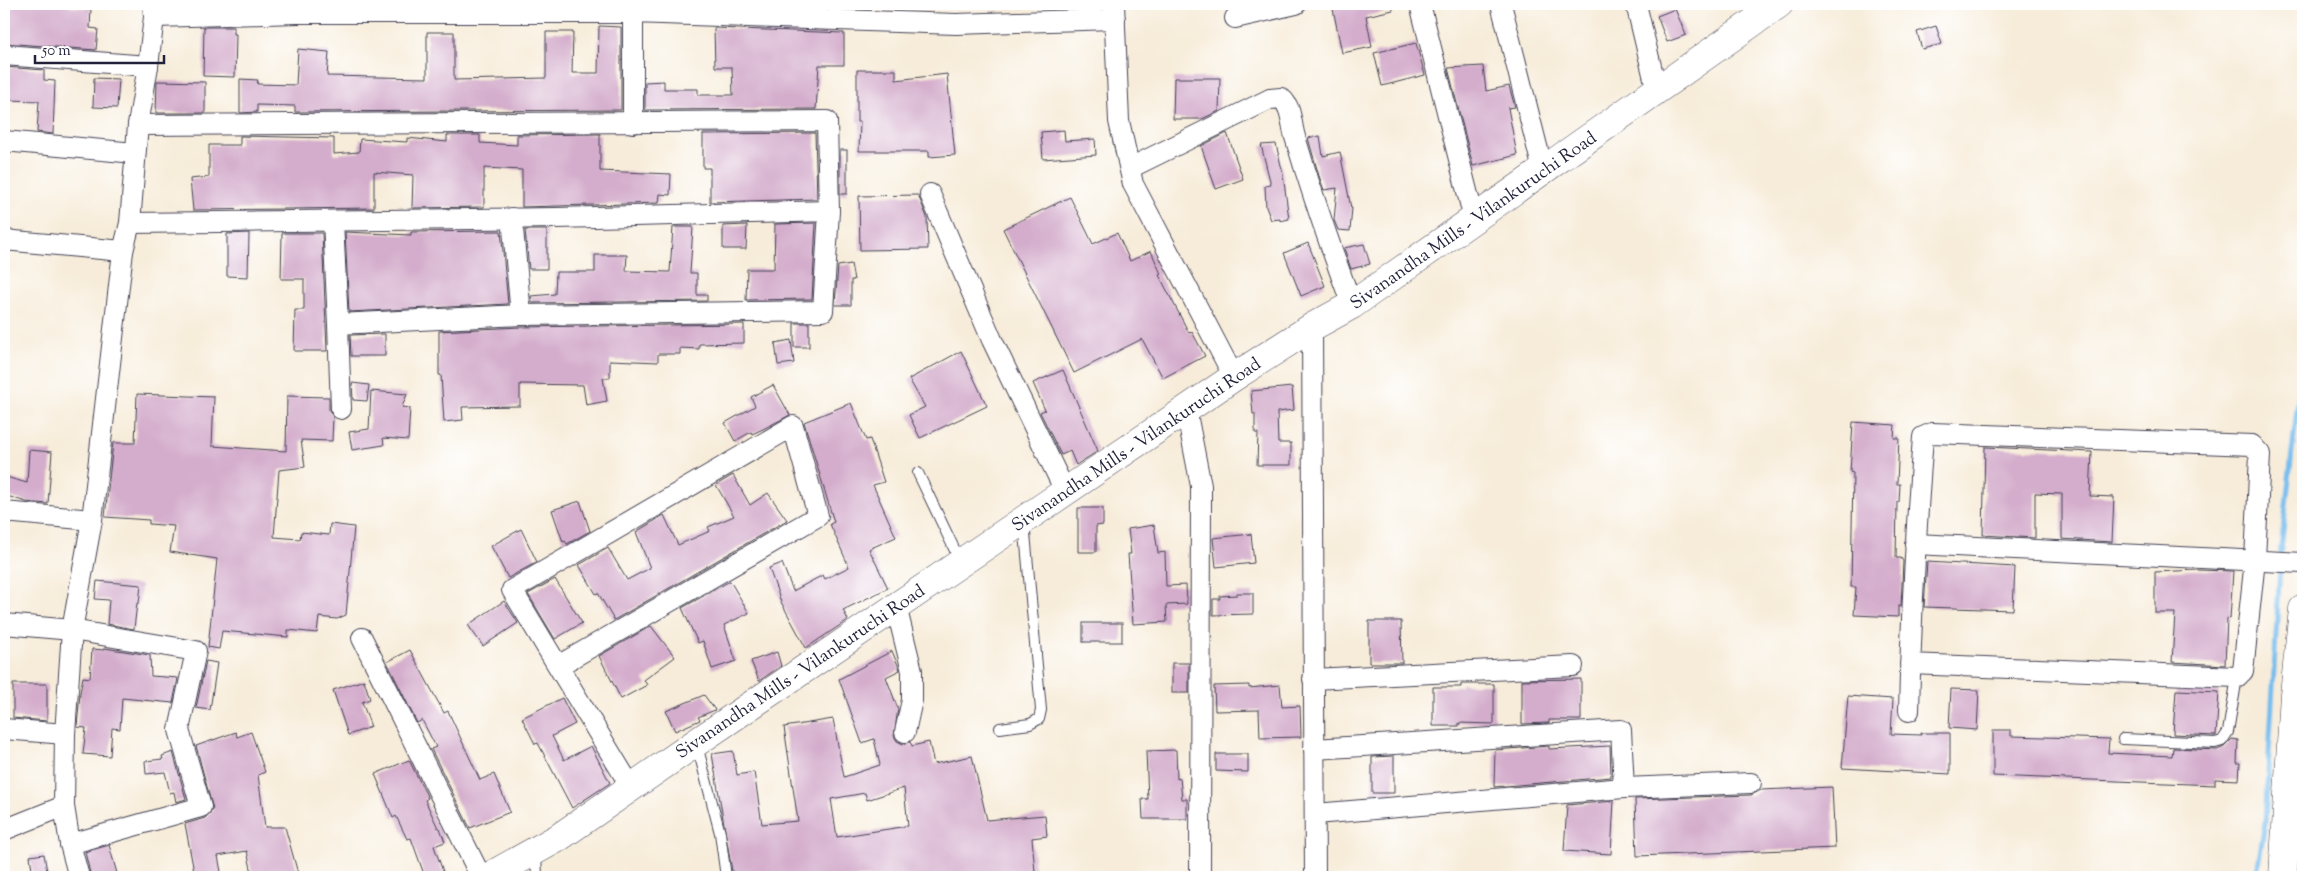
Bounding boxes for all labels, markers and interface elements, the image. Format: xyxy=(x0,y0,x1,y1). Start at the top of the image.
scale bar xyxy=(35,32,164,64)
text: 50 m xyxy=(41,41,71,62)
street label: Sivanandha Mills - Vilankuruchi Road xyxy=(1346,126,1603,317)
street label: Sivanandha Mills - Vilankuruchi Road xyxy=(1007,352,1267,539)
street label: Sivanandha Mills - Vilankuruchi Road xyxy=(671,579,931,766)

